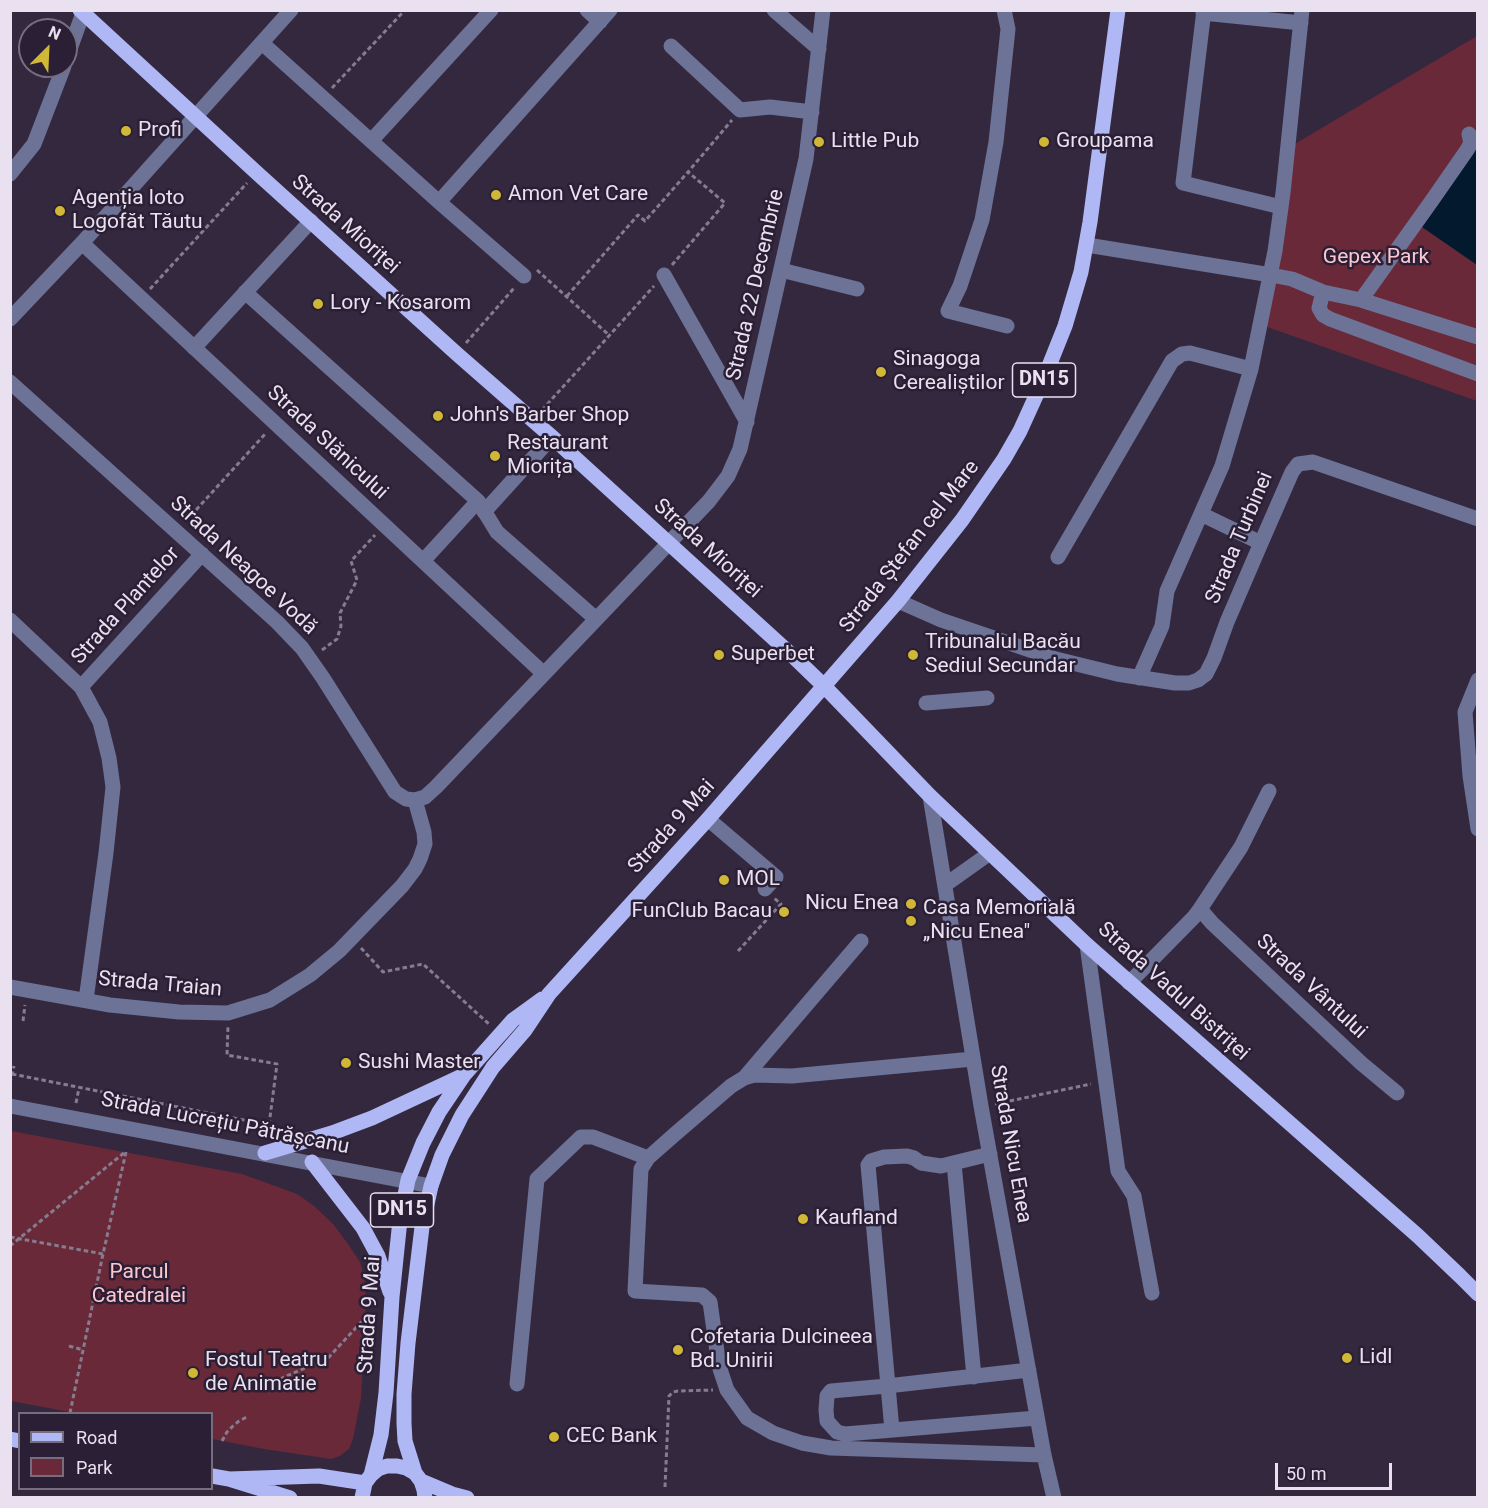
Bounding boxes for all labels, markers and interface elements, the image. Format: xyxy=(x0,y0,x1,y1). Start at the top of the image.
north arrow xyxy=(18,18,78,78)
text: N xyxy=(46,22,64,44)
place label: Profi xyxy=(138,118,182,144)
marker: Profi xyxy=(119,124,133,138)
place label: Little Pub xyxy=(831,129,919,155)
place label: Groupama xyxy=(1056,129,1154,155)
marker: Little Pub xyxy=(812,135,826,149)
marker: Groupama xyxy=(1037,135,1051,149)
street label: Strada Mioriței xyxy=(286,170,404,280)
place label: Amon Vet Care xyxy=(508,182,648,208)
place label: Agenția loto Logofăt Tăutu xyxy=(72,186,203,236)
street label: Strada 22 Decembrie xyxy=(722,187,790,383)
marker: Amon Vet Care xyxy=(489,188,503,202)
marker: Agenția loto Logofăt Tăutu xyxy=(53,204,67,218)
park label: Gepex Park xyxy=(1323,245,1429,271)
place label: Lory - Kosarom xyxy=(330,291,471,317)
marker: Lory - Kosarom xyxy=(311,297,325,311)
place label: Sinagoga Cerealiștilor xyxy=(893,347,1005,397)
road number: DN15 xyxy=(1012,363,1076,397)
marker: Sinagoga Cerealiștilor xyxy=(874,365,888,379)
street label: Strada Slănicului xyxy=(261,381,393,505)
place label: John's Barber Shop xyxy=(450,403,629,429)
marker: John's Barber Shop xyxy=(431,409,445,423)
place label: Restaurant Miorița xyxy=(507,431,608,481)
marker: Restaurant Miorița xyxy=(488,449,502,463)
street label: Strada Ștefan cel Mare xyxy=(835,456,985,638)
street label: Strada Turbinei xyxy=(1201,468,1279,608)
street label: Strada Neagoe Vodă xyxy=(164,491,322,641)
street label: Strada Mioriței xyxy=(648,494,766,604)
street label: Strada Plantelor xyxy=(67,542,185,670)
place label: Tribunalul Bacău Sediul Secundar xyxy=(925,630,1081,680)
place label: Superbet xyxy=(731,642,815,668)
marker: Superbet xyxy=(712,648,726,662)
marker: Tribunalul Bacău Sediul Secundar xyxy=(906,648,920,662)
street label: Strada 9 Mai xyxy=(623,775,721,879)
place label: MOL xyxy=(736,867,780,893)
marker: MOL xyxy=(717,873,731,887)
place label: Nicu Enea xyxy=(805,891,899,917)
place label: Casa Memorială „Nicu Enea" xyxy=(923,896,1076,946)
marker: Nicu Enea xyxy=(904,897,918,911)
place label: FunClub Bacau xyxy=(632,899,772,925)
marker: FunClub Bacau xyxy=(777,905,791,919)
marker: Casa Memorială „Nicu Enea" xyxy=(904,914,918,928)
street label: Strada Vadul Bistriței xyxy=(1092,917,1254,1067)
street label: Strada Vântului xyxy=(1250,929,1372,1045)
street label: Strada Traian xyxy=(97,967,223,1003)
place label: Sushi Master xyxy=(358,1050,480,1076)
marker: Sushi Master xyxy=(339,1056,353,1070)
street label: Strada Nicu Enea xyxy=(984,1063,1036,1225)
street label: Strada Lucrețiu Pătrășcanu xyxy=(99,1088,351,1160)
road number: DN15 xyxy=(370,1193,434,1227)
place label: Kaufland xyxy=(815,1206,898,1232)
marker: Kaufland xyxy=(796,1212,810,1226)
street label: Strada 9 Mai xyxy=(353,1255,387,1375)
park label: Parcul Catedralei xyxy=(92,1260,186,1310)
place label: Cofetaria Dulcineea Bd. Unirii xyxy=(690,1325,873,1375)
marker: Cofetaria Dulcineea Bd. Unirii xyxy=(671,1343,685,1357)
place label: Lidl xyxy=(1359,1345,1392,1371)
place label: Fostul Teatru de Animatie xyxy=(205,1348,328,1398)
marker: Lidl xyxy=(1340,1351,1354,1365)
marker: Fostul Teatru de Animatie xyxy=(186,1366,200,1380)
legend xyxy=(18,1412,213,1490)
place label: CEC Bank xyxy=(566,1424,657,1450)
text: Road xyxy=(76,1427,117,1448)
marker: CEC Bank xyxy=(547,1430,561,1444)
scale bar xyxy=(1278,1451,1395,1489)
text: Park xyxy=(76,1457,112,1478)
text: 50 m xyxy=(1286,1463,1326,1484)

